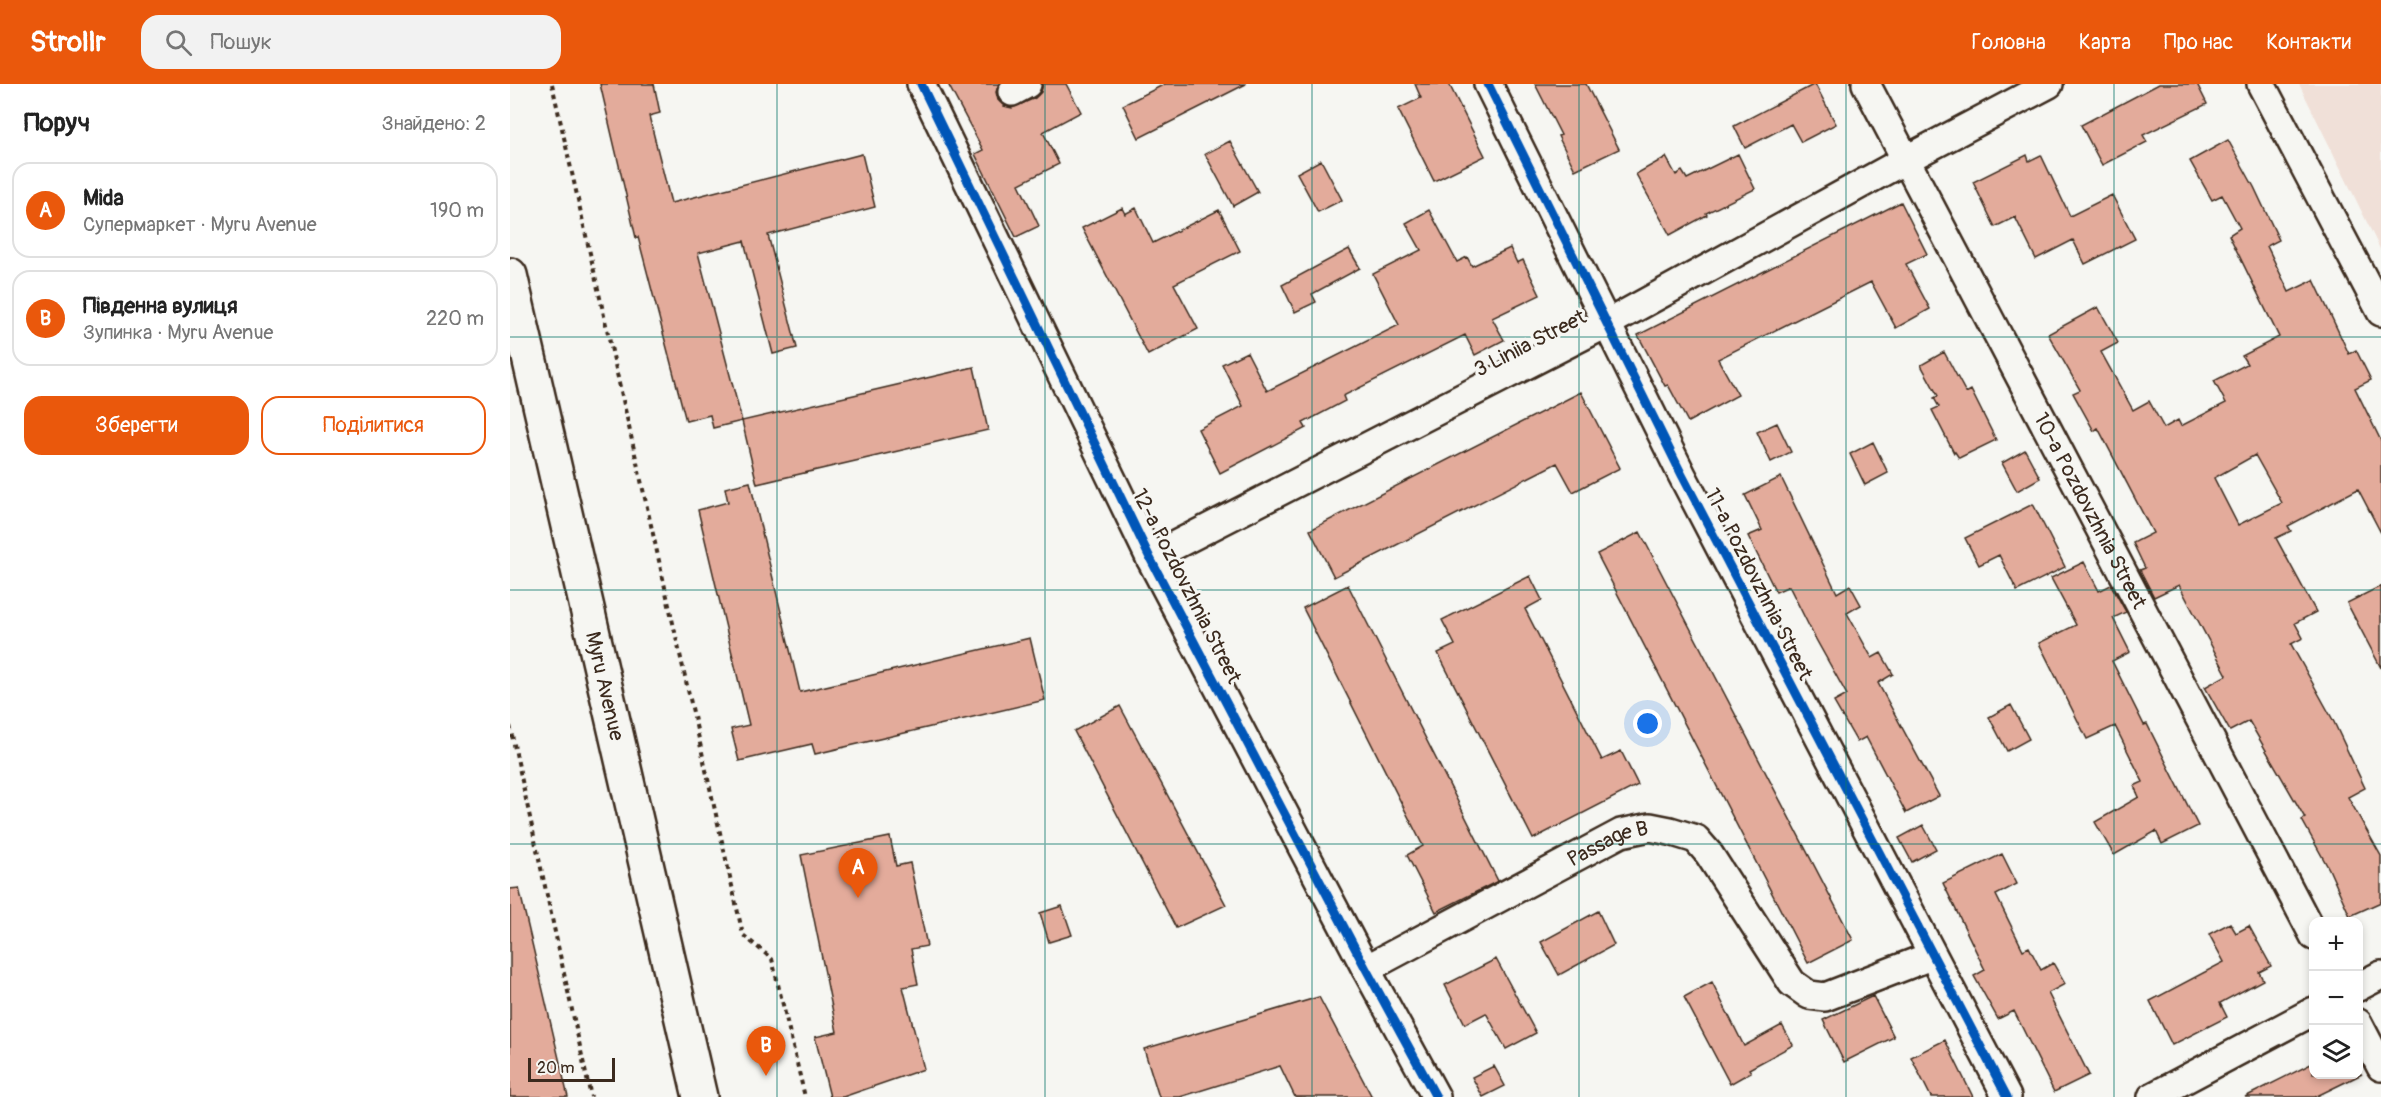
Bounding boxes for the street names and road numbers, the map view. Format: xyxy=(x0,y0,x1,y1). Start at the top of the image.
street label: 3 Liniia Street xyxy=(1470,303,1591,383)
street label: 10-a Pozdovzhnia Street xyxy=(2027,408,2153,614)
street label: 12-a Pozdovzhnia Street xyxy=(1126,484,1248,689)
street label: 11-a Pozdovzhnia Street xyxy=(1698,484,1819,685)
street label: Myru Avenue xyxy=(579,629,630,744)
street label: Passage B xyxy=(1563,815,1651,873)

